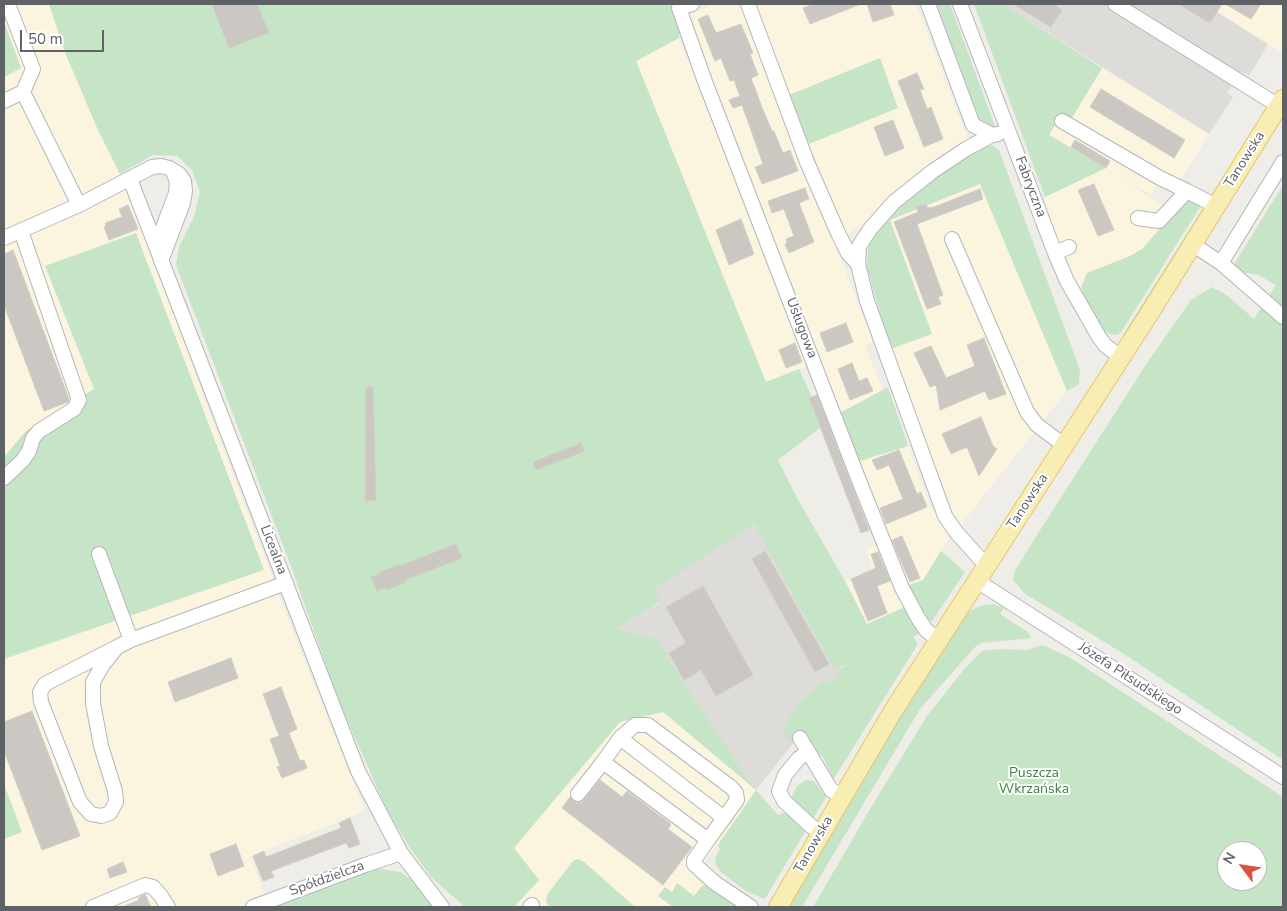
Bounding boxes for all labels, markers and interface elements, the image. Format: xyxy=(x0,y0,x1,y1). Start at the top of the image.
scale bar xyxy=(22,20,106,52)
text: 50 m xyxy=(28,29,63,49)
street label: Tanowska xyxy=(1221,129,1269,191)
street label: Fabryczna xyxy=(1011,154,1049,220)
street label: Usługowa xyxy=(782,295,820,361)
street label: Tanowska xyxy=(1004,471,1052,533)
street label: Licealna xyxy=(256,523,290,577)
street label: Józefa Piłsudskiego xyxy=(1075,639,1185,719)
park label: Puszcza Wkrzańska xyxy=(999,766,1069,799)
street label: Tanowska xyxy=(791,813,837,877)
north arrow xyxy=(1217,841,1267,891)
text: N xyxy=(1219,849,1240,868)
street label: Spółdzielcza xyxy=(287,858,367,900)

